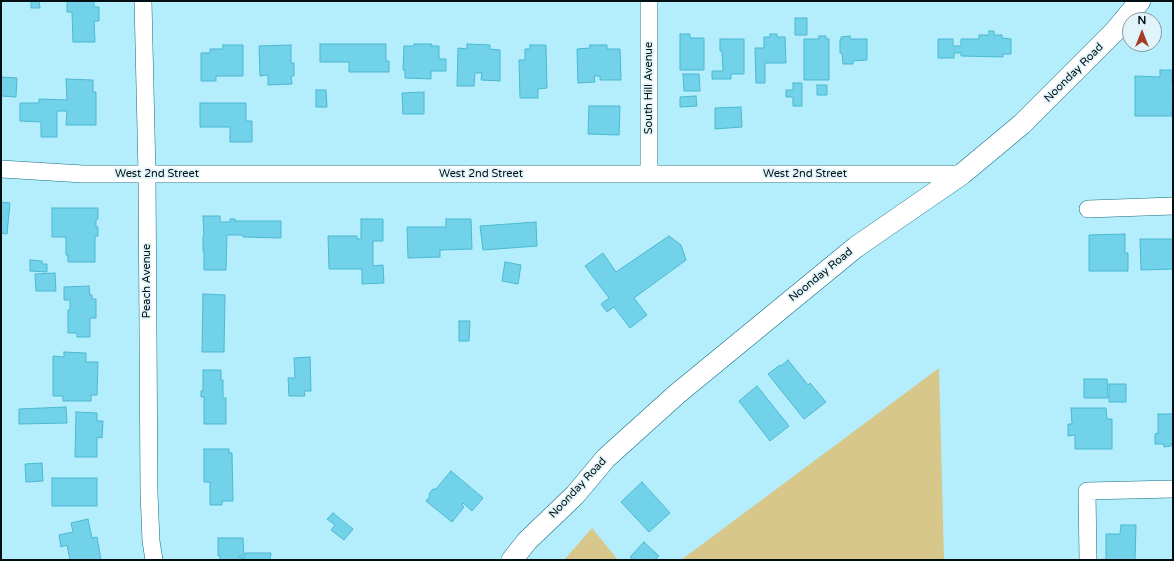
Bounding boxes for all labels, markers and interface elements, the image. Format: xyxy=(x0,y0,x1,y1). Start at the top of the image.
north arrow xyxy=(1122,12,1162,52)
text: N xyxy=(1138,14,1146,27)
street label: Noonday Road xyxy=(1042,41,1106,105)
street label: South Hill Avenue xyxy=(642,42,656,134)
street label: West 2nd Street xyxy=(115,167,199,181)
street label: West 2nd Street xyxy=(439,167,523,181)
street label: West 2nd Street xyxy=(763,167,847,181)
street label: Peach Avenue xyxy=(140,244,154,318)
street label: Noonday Road xyxy=(786,245,856,305)
street label: Noonday Road xyxy=(547,455,609,521)

